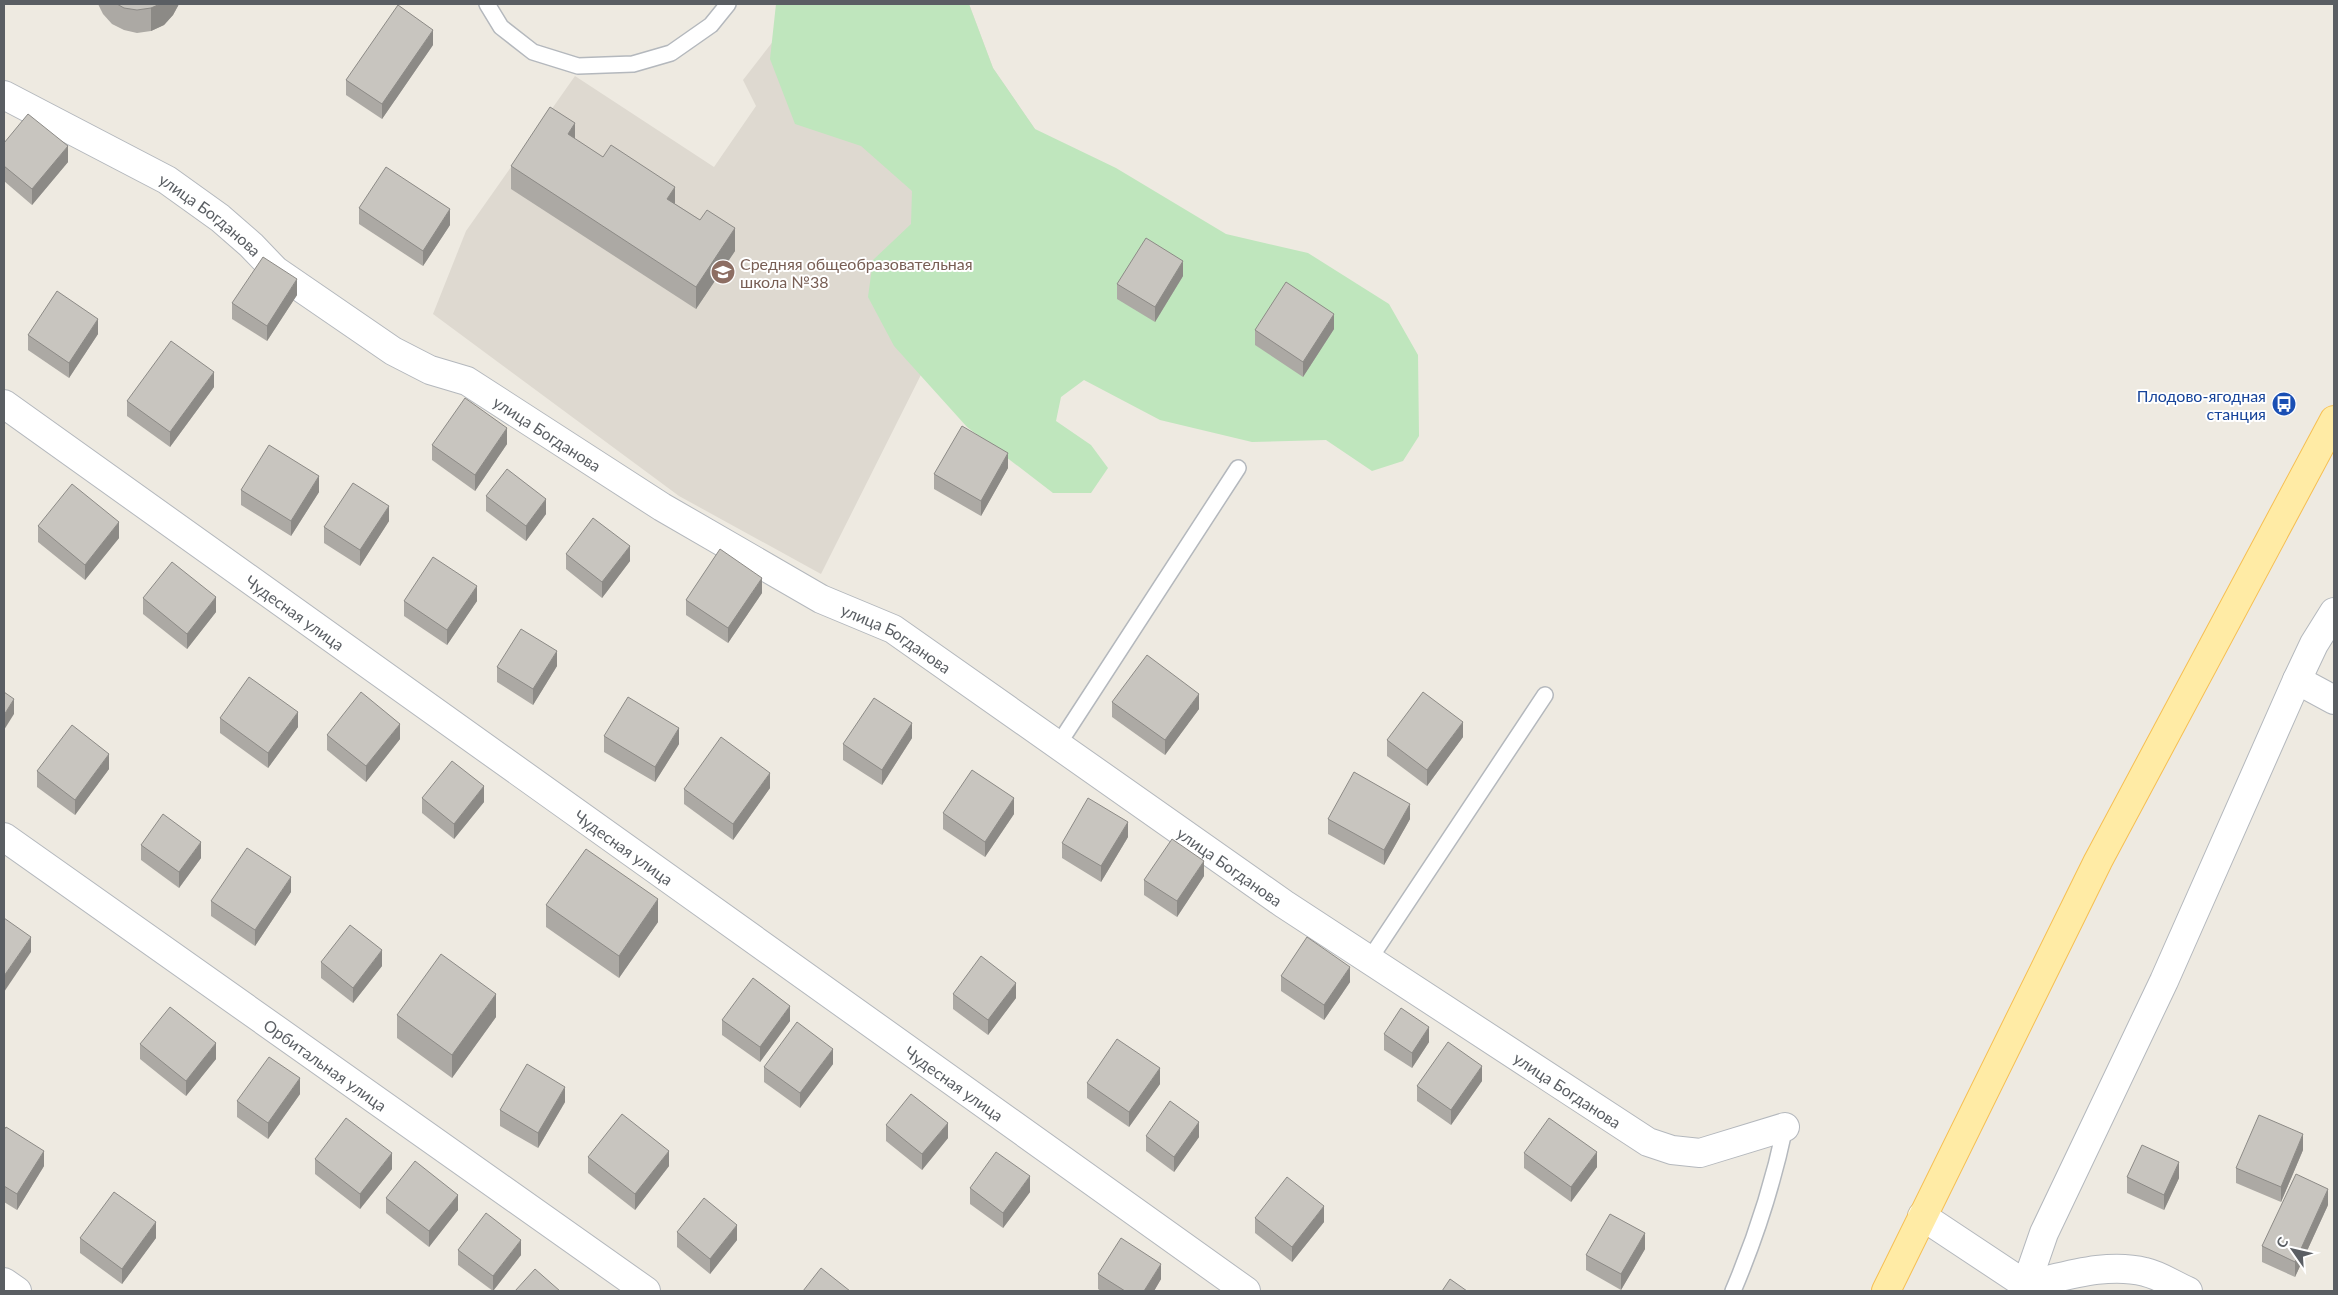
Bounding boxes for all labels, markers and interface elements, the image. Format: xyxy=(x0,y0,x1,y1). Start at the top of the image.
street label: улица Богданова xyxy=(156,168,265,260)
place label: Средняя общеобразовательная школа №38 xyxy=(740,254,973,291)
school or university icon: Средняя общеобразовательная школа №38 xyxy=(710,259,736,285)
place label: Плодово-ягодная станция xyxy=(2137,386,2266,423)
street label: улица Богданова xyxy=(490,391,605,475)
bus stop icon: Плодово-ягодная станция xyxy=(2271,391,2297,417)
street label: Чудесная улица xyxy=(242,570,348,654)
street label: улица Богданова xyxy=(838,599,955,677)
street label: Чудесная улица xyxy=(571,805,677,888)
street label: улица Богданова xyxy=(1174,823,1286,910)
street label: Орбитальная улица xyxy=(261,1015,391,1114)
street label: Чудесная улица xyxy=(902,1041,1007,1124)
street label: улица Богданова xyxy=(1511,1048,1625,1131)
north arrow xyxy=(2268,1225,2318,1275)
text: С xyxy=(2272,1233,2292,1251)

